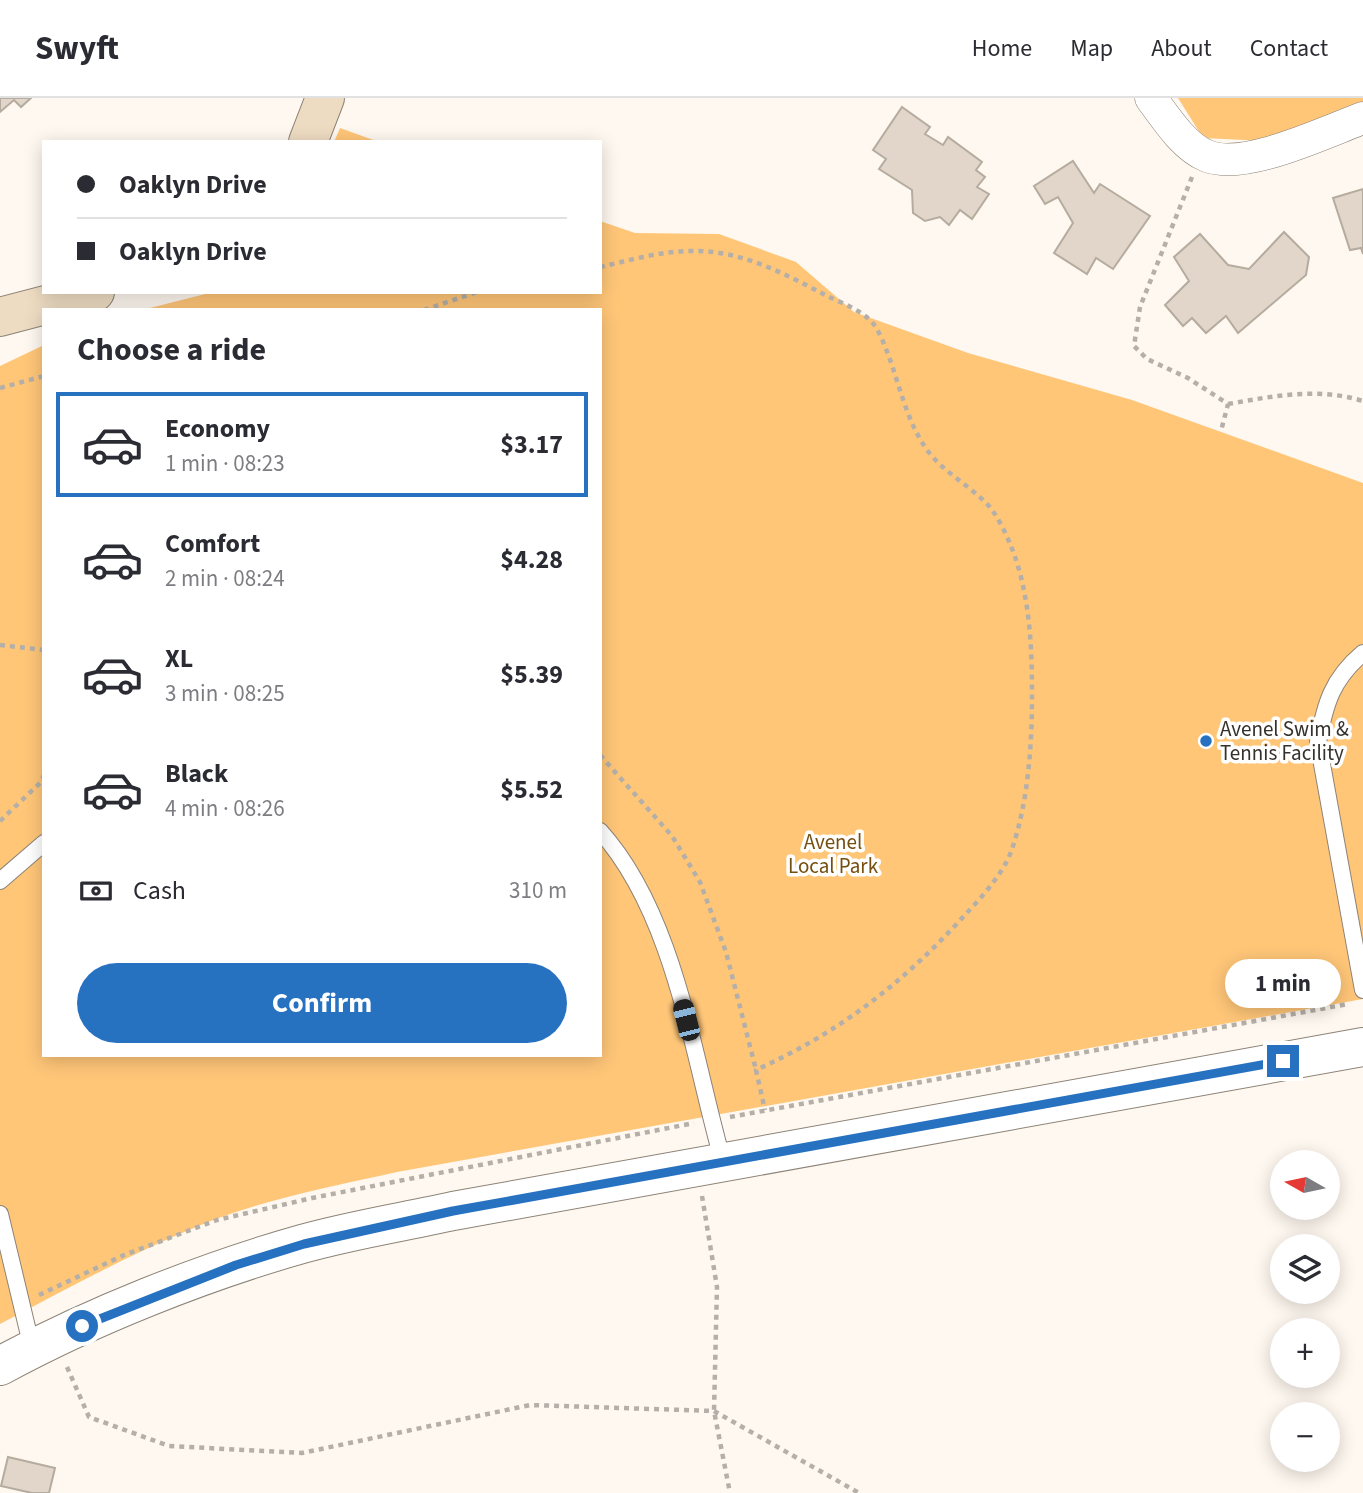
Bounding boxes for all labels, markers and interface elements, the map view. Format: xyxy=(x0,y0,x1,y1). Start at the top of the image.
text: Swyft xyxy=(35,25,119,72)
text: Home xyxy=(972,31,1032,66)
text: Map xyxy=(1070,31,1113,66)
text: About xyxy=(1151,31,1212,66)
text: Contact xyxy=(1250,31,1328,66)
text: Oaklyn Drive xyxy=(119,166,267,203)
text: Oaklyn Drive xyxy=(119,233,267,270)
text: Choose a ride xyxy=(77,327,266,373)
text: Economy xyxy=(165,410,270,447)
icon: car xyxy=(81,413,144,476)
text: $3.17 xyxy=(500,426,563,463)
text: 1 min · 08:23 xyxy=(165,447,285,480)
text: Comfort xyxy=(165,525,260,562)
icon: car xyxy=(81,528,144,591)
text: $4.28 xyxy=(500,541,563,578)
text: 2 min · 08:24 xyxy=(165,562,285,595)
text: XL xyxy=(165,640,193,677)
icon: car xyxy=(81,643,144,706)
text: $5.39 xyxy=(500,656,563,693)
text: 3 min · 08:25 xyxy=(165,677,285,710)
place label: Avenel Swim & Tennis Facility xyxy=(1220,714,1349,768)
marker: Avenel Swim & Tennis Facility xyxy=(1198,733,1214,749)
text: Black xyxy=(165,755,228,792)
icon: car xyxy=(81,758,144,821)
text: $5.52 xyxy=(500,771,563,808)
text: 4 min · 08:26 xyxy=(165,792,285,825)
park label: Avenel Local Park xyxy=(788,827,879,881)
icon: cash xyxy=(77,872,115,910)
text: Cash xyxy=(133,872,186,909)
text: 310 m xyxy=(509,874,567,907)
callout: 1 min xyxy=(1225,960,1341,1009)
button: Confirm xyxy=(77,963,567,1043)
text: 1 min xyxy=(1255,967,1311,1000)
car xyxy=(671,997,702,1043)
route end xyxy=(1267,1045,1299,1077)
north arrow xyxy=(1270,1150,1340,1220)
map controls xyxy=(1270,1150,1340,1472)
button: layers xyxy=(1270,1234,1340,1304)
route start xyxy=(66,1310,98,1342)
button: + xyxy=(1270,1318,1340,1388)
button: − xyxy=(1270,1402,1340,1472)

